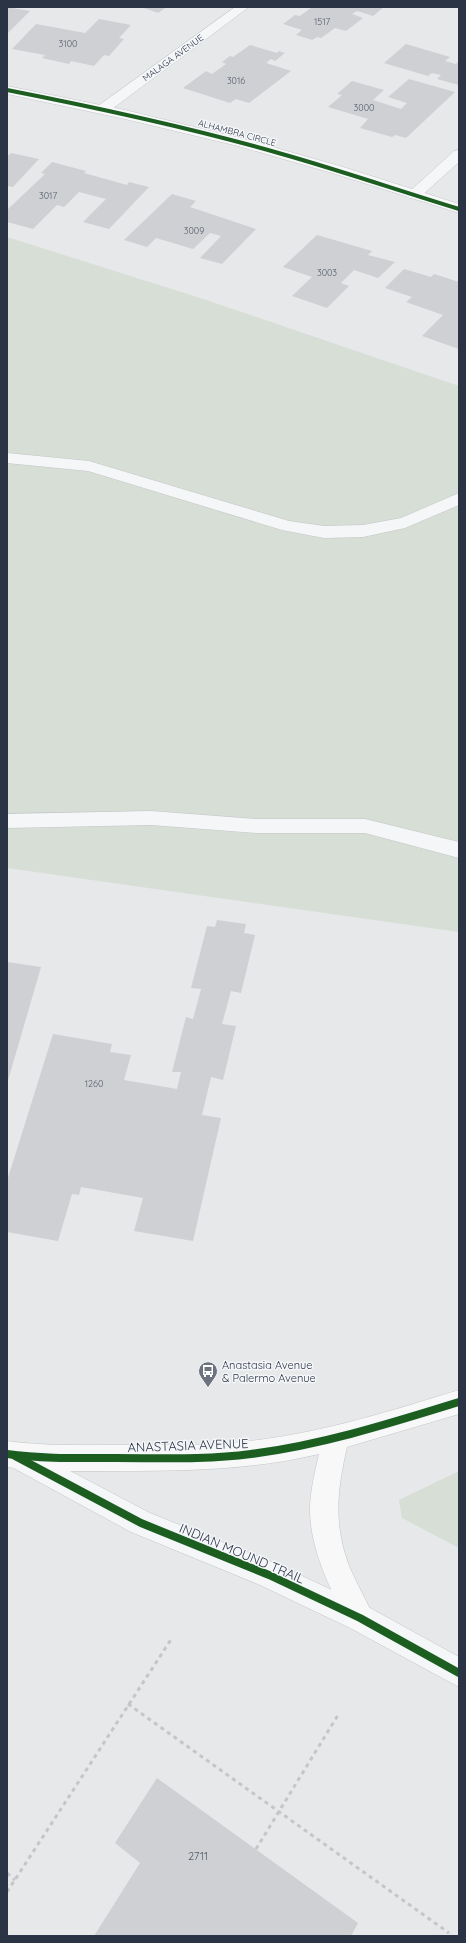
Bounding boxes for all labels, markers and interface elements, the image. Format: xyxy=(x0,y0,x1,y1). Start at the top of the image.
house number: 1517 xyxy=(314,16,330,27)
street label: MALAGA AVENUE xyxy=(140,32,205,83)
house number: 3100 xyxy=(59,38,77,49)
house number: 3016 xyxy=(227,75,245,86)
house number: 3000 xyxy=(354,102,374,113)
street label: ALHAMBRA CIRCLE xyxy=(197,117,277,148)
house number: 3017 xyxy=(39,190,57,201)
house number: 3009 xyxy=(184,225,204,236)
house number: 3003 xyxy=(317,267,337,278)
house number: 1260 xyxy=(85,1078,103,1089)
place label: Anastasia Avenue & Palermo Avenue xyxy=(222,1358,316,1385)
bus stop icon: Anastasia Avenue & Palermo Avenue xyxy=(197,1360,219,1388)
street label: ANASTASIA AVENUE xyxy=(127,1435,249,1455)
street label: INDIAN MOUND TRAIL xyxy=(177,1519,307,1587)
house number: 2711 xyxy=(188,1849,208,1863)

